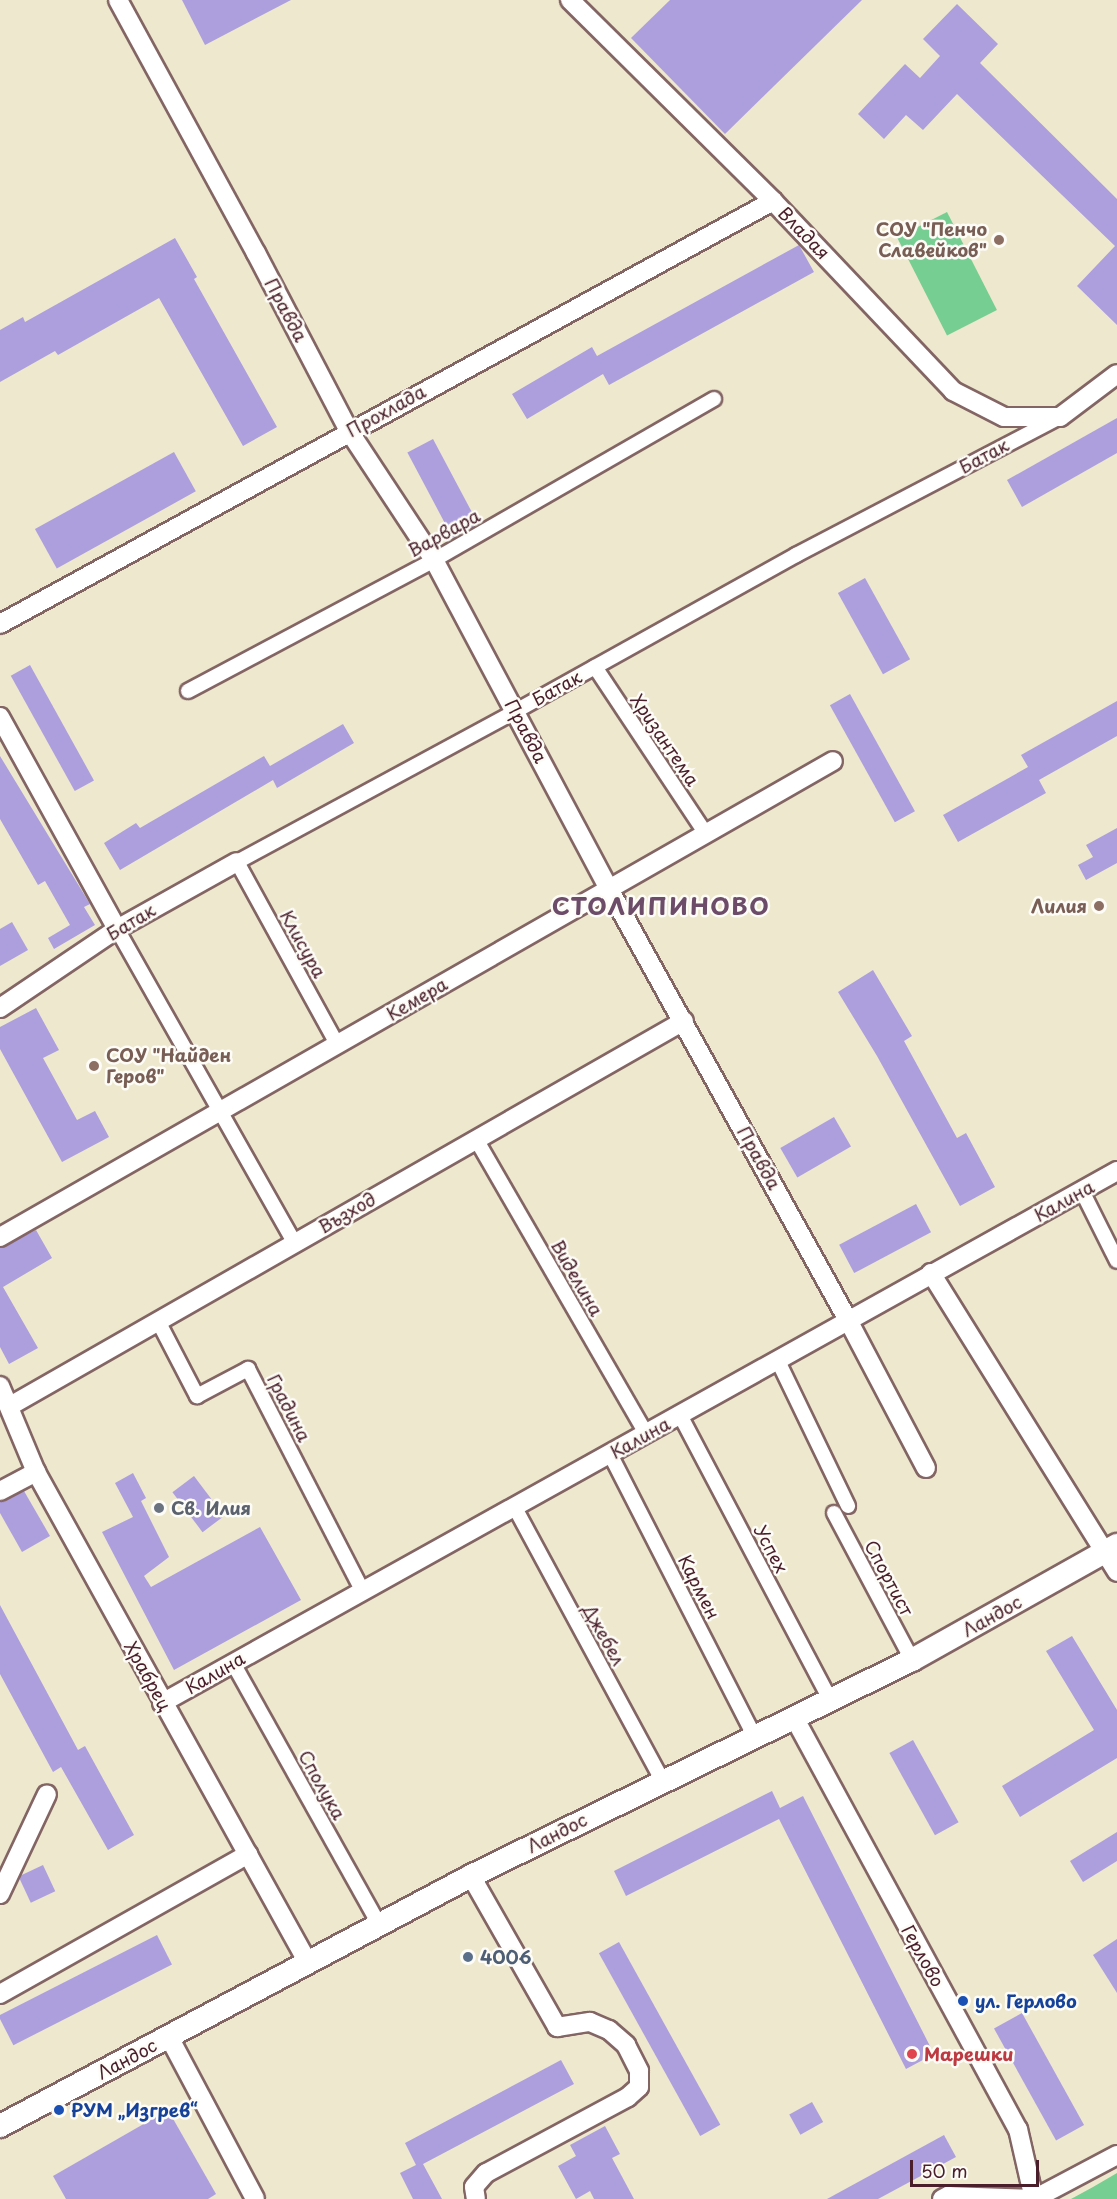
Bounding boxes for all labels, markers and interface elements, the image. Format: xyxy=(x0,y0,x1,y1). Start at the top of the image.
street label: Владая xyxy=(774,202,834,264)
place label: СОУ "Пенчо Славейков" xyxy=(876,219,987,262)
marker: СОУ "Пенчо Славейков" xyxy=(992,233,1006,247)
street label: Правда xyxy=(260,274,312,346)
street label: Прохлада xyxy=(343,380,429,442)
street label: Батак xyxy=(956,434,1012,478)
street label: Варвара xyxy=(404,504,484,562)
street label: Батак xyxy=(529,666,585,710)
street label: Хризантема xyxy=(626,690,704,790)
street label: Правда xyxy=(500,695,552,767)
district label: СТОЛИПИНОВО xyxy=(554,892,768,920)
place label: Лилия xyxy=(1031,895,1087,917)
street label: Батак xyxy=(103,899,159,945)
marker: Лилия xyxy=(1092,899,1106,913)
street label: Клисура xyxy=(276,906,330,982)
street label: Кемера xyxy=(383,973,451,1025)
place label: СОУ "Найден Геров" xyxy=(106,1045,231,1088)
marker: СОУ "Найден Геров" xyxy=(87,1059,101,1073)
street label: Правда xyxy=(733,1123,785,1193)
street label: Калина xyxy=(1030,1176,1098,1226)
street label: Възход xyxy=(315,1188,379,1238)
street label: Виделина xyxy=(547,1236,607,1320)
street label: Градина xyxy=(263,1371,315,1445)
street label: Калина xyxy=(606,1413,674,1463)
place label: Св. Илия xyxy=(171,1497,251,1519)
marker: Св. Илия xyxy=(152,1501,166,1515)
street label: Успех xyxy=(749,1521,793,1577)
street label: Спортист xyxy=(860,1536,918,1620)
street label: Кармен xyxy=(674,1551,724,1623)
street label: Ландос xyxy=(958,1591,1026,1641)
street label: Джебел xyxy=(578,1601,630,1669)
street label: Храбрец xyxy=(120,1637,176,1715)
street label: Калина xyxy=(181,1647,249,1699)
street label: Сполука xyxy=(294,1747,350,1823)
street label: Ландос xyxy=(523,1809,591,1857)
street label: Герлово xyxy=(897,1921,949,1991)
place label: 4006 xyxy=(480,1946,531,1968)
marker: 4006 xyxy=(461,1950,475,1964)
place label: ул. Герлово xyxy=(975,1990,1077,2012)
marker: ул. Герлово xyxy=(956,1994,970,2008)
street label: Ландос xyxy=(93,2034,161,2084)
place label: Марешки xyxy=(924,2043,1014,2065)
marker: Марешки xyxy=(905,2047,919,2061)
place label: РУМ „Изгрев“ xyxy=(71,2099,197,2121)
marker: РУМ „Изгрев“ xyxy=(52,2103,66,2117)
scale bar xyxy=(913,2148,1042,2186)
text: 50 m xyxy=(921,2157,968,2184)

